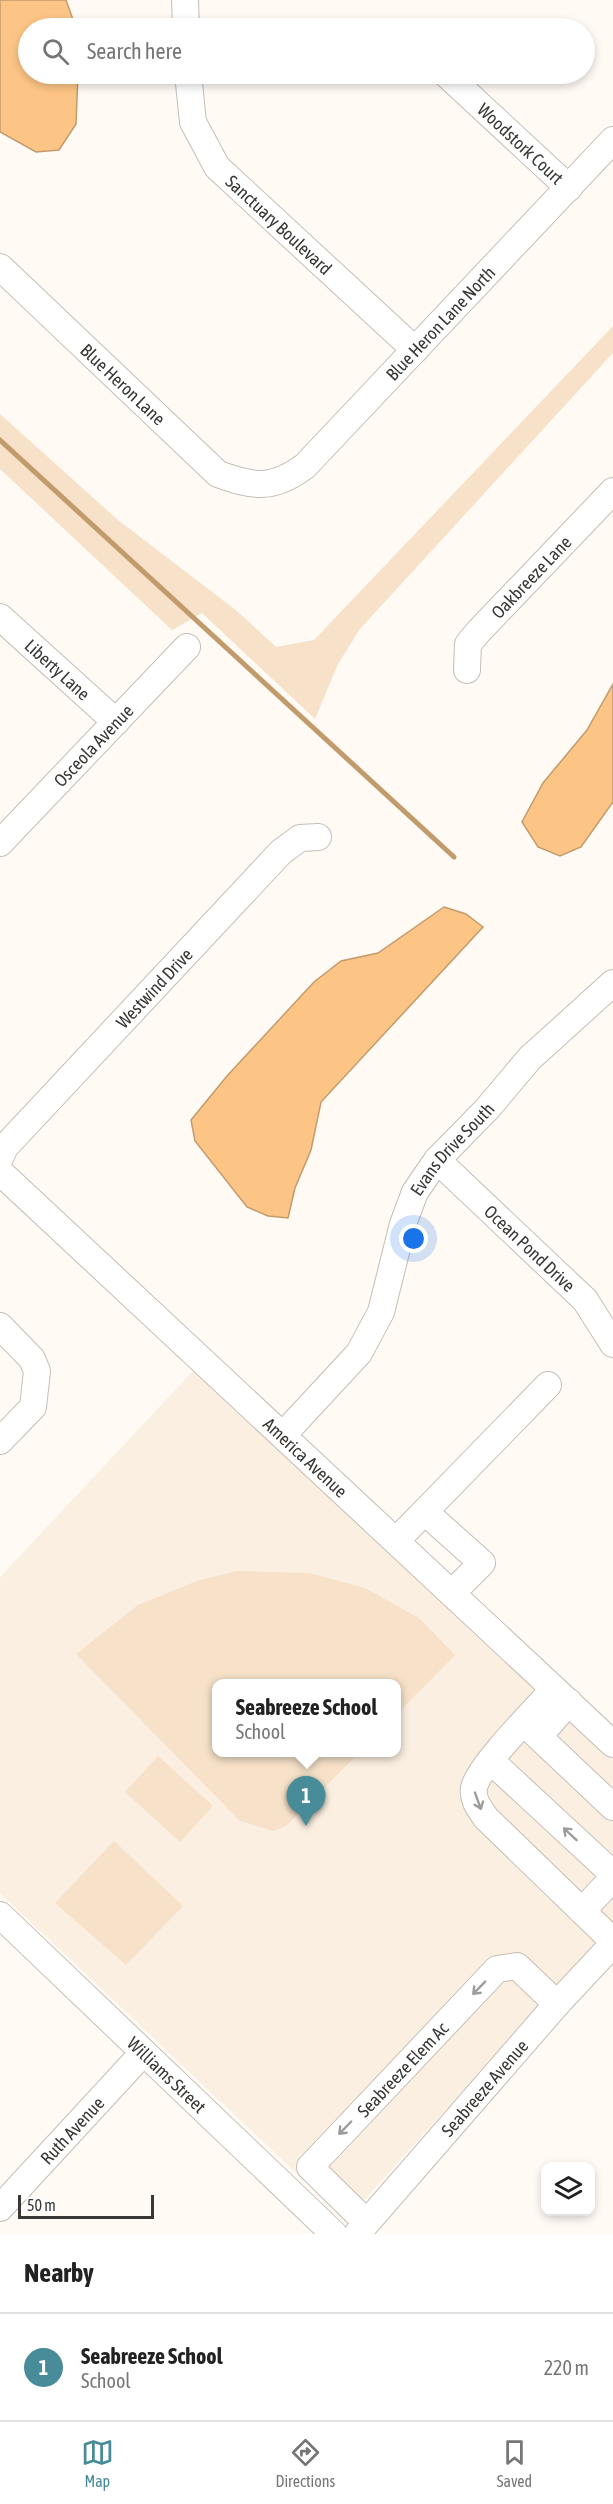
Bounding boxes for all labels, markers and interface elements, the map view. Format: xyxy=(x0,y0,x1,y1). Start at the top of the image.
search box xyxy=(18,18,595,84)
icon: search xyxy=(39,35,72,68)
text: Search here xyxy=(87,38,182,64)
street label: Woodstork Court xyxy=(474,99,568,188)
street label: Sanctuary Boulevard xyxy=(222,170,337,279)
street label: Blue Heron Lane North xyxy=(381,262,499,384)
street label: Blue Heron Lane xyxy=(77,339,170,429)
street label: Oakbreeze Lane xyxy=(487,531,575,622)
street label: Liberty Lane xyxy=(21,635,95,704)
street label: Osceola Avenue xyxy=(49,700,137,791)
street label: Westwind Drive xyxy=(111,944,196,1032)
street label: Evans Drive South xyxy=(405,1098,498,1199)
street label: Ocean Pond Drive xyxy=(480,1200,580,1296)
your location xyxy=(399,1224,428,1253)
street label: America Avenue xyxy=(259,1413,352,1501)
popup xyxy=(212,1679,401,1757)
text: Seabreeze School xyxy=(236,1694,377,1720)
text: School xyxy=(236,1720,285,1743)
pin: 1 xyxy=(286,1776,326,1826)
one-way arrow xyxy=(473,1792,484,1810)
one-way arrow xyxy=(563,1827,578,1841)
one-way arrow xyxy=(472,1980,487,1995)
street label: Seabreeze Elem Ac xyxy=(353,2017,452,2121)
street label: Williams Street xyxy=(123,2032,211,2117)
street label: Seabreeze Avenue xyxy=(437,2035,532,2140)
street label: Ruth Avenue xyxy=(36,2092,108,2168)
one-way arrow xyxy=(337,2121,352,2136)
map controls xyxy=(541,2162,595,2216)
button: layers xyxy=(541,2162,595,2216)
scale bar xyxy=(18,2192,154,2220)
text: 50 m xyxy=(27,2196,56,2214)
text: Nearby xyxy=(24,2258,94,2288)
text: Seabreeze School xyxy=(81,2343,223,2369)
text: 1 xyxy=(39,2356,48,2379)
text: 220 m xyxy=(544,2356,589,2379)
text: School xyxy=(81,2369,131,2392)
tab: Map xyxy=(81,2436,114,2490)
tab: Directions xyxy=(275,2436,335,2490)
tab: Saved xyxy=(497,2436,532,2490)

